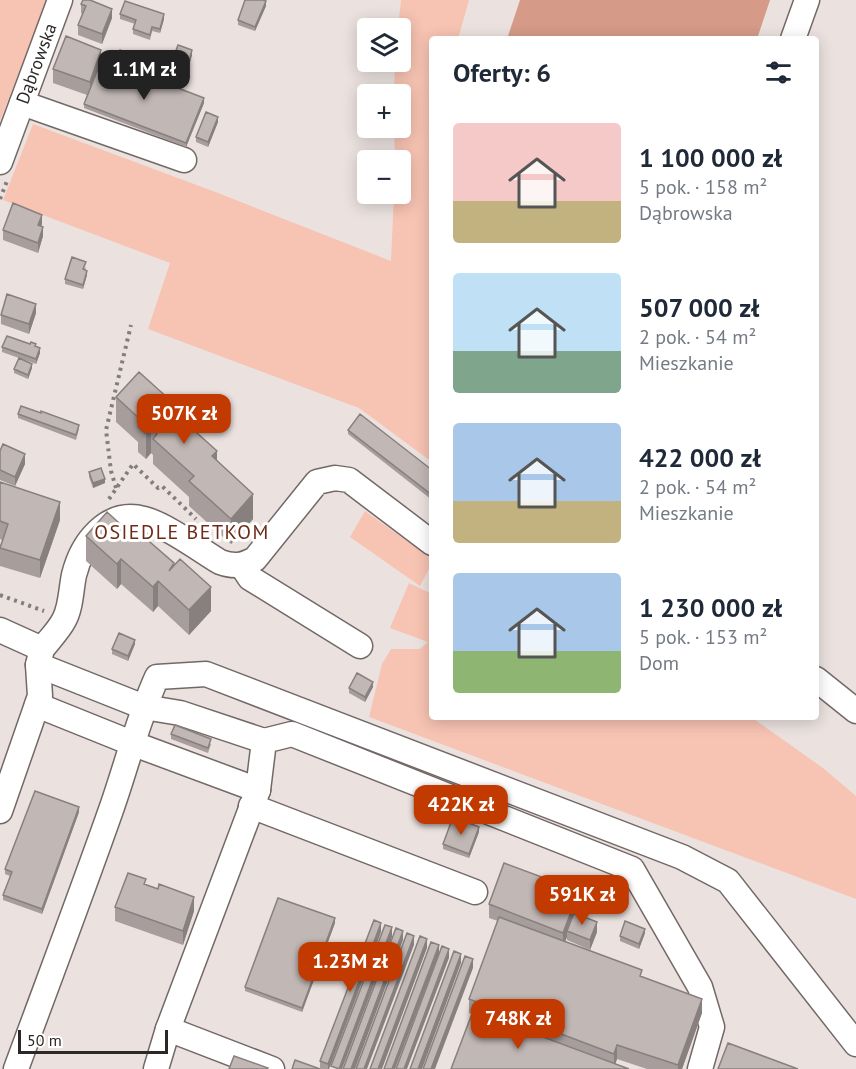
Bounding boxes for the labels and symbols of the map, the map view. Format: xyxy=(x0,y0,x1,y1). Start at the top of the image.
street label: Dąbrowska xyxy=(11,20,61,107)
pin: 1.1M zł xyxy=(89,50,199,101)
pin: 507K zł xyxy=(129,394,239,445)
district label: OSIEDLE BETKOM xyxy=(94,519,270,545)
pin: 422K zł xyxy=(406,785,516,836)
pin: 591K zł xyxy=(527,875,637,926)
pin: 1.23M zł xyxy=(288,942,412,993)
pin: 748K zł xyxy=(463,999,573,1050)
scale bar xyxy=(18,1027,168,1054)

